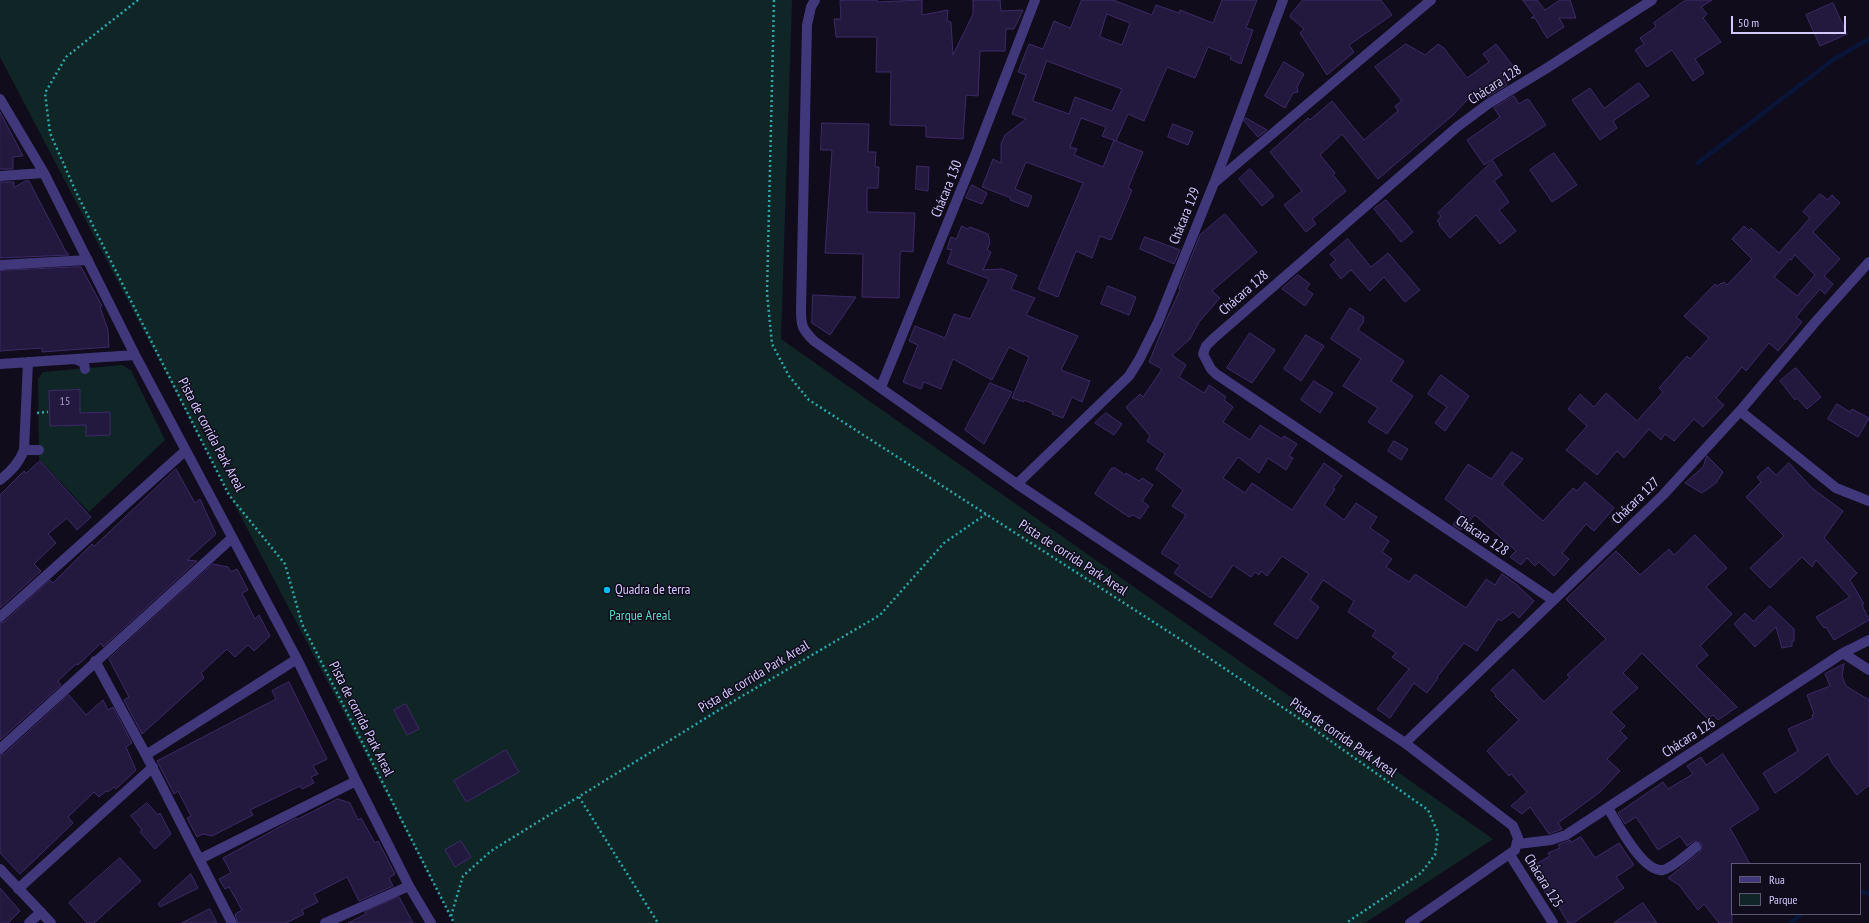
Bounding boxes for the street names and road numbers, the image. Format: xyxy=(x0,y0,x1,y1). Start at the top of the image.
street label: Chácara 128 xyxy=(1465,62,1525,108)
street label: Chácara 130 xyxy=(928,158,966,220)
street label: Chácara 129 xyxy=(1166,185,1204,247)
street label: Chácara 128 xyxy=(1216,267,1272,319)
street label: Pista de corrida Park Areal xyxy=(174,375,248,495)
street label: Chácara 127 xyxy=(1609,474,1663,528)
street label: Chácara 128 xyxy=(1452,512,1512,560)
street label: Pista de corrida Park Areal xyxy=(1015,517,1131,599)
street label: Pista de corrida Park Areal xyxy=(696,637,812,717)
street label: Pista de corrida Park Areal xyxy=(325,659,397,779)
street label: Pista de corrida Park Areal xyxy=(1286,695,1400,781)
street label: Chácara 126 xyxy=(1659,715,1719,761)
street label: Chácara 125 xyxy=(1520,851,1566,911)

